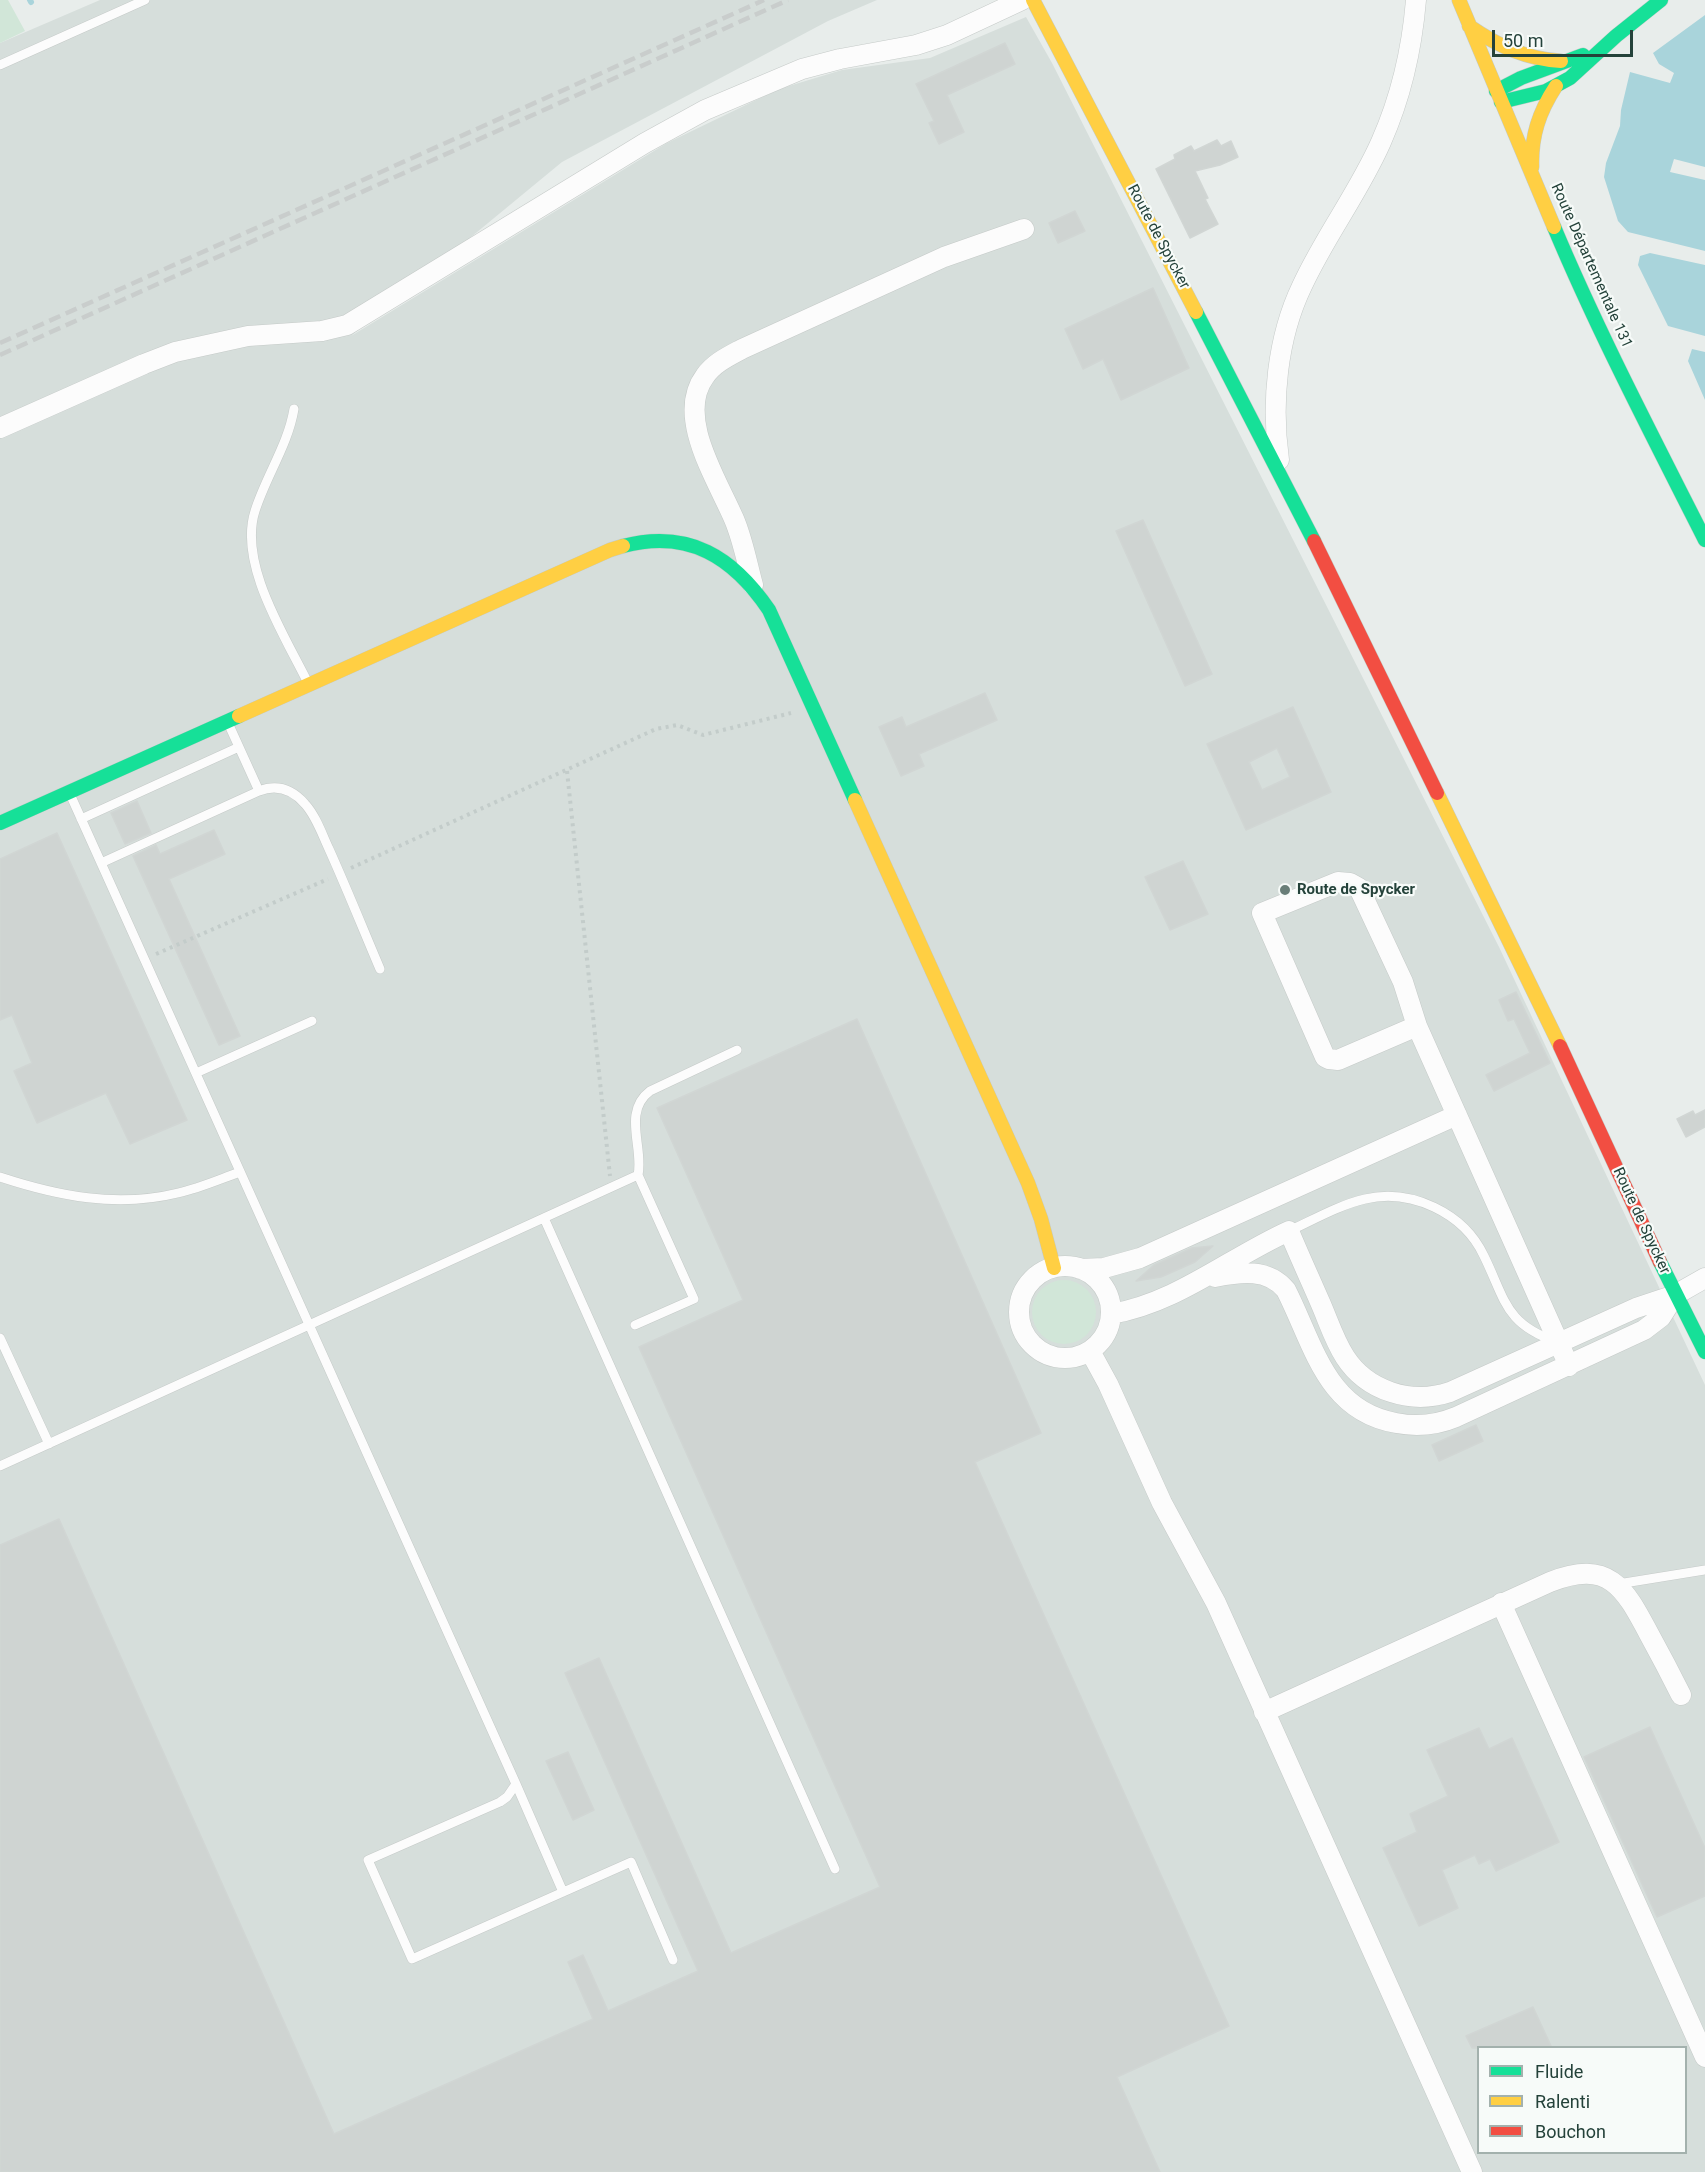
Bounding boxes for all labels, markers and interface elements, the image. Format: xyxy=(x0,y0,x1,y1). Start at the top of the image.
scale bar xyxy=(1495,18,1636,56)
text: 50 m xyxy=(1503,30,1543,51)
street label: Route Départementale 131 xyxy=(1546,181,1636,351)
street label: Route de Spycker xyxy=(1123,182,1193,292)
place label: Route de Spycker xyxy=(1297,881,1415,899)
marker: Route de Spycker xyxy=(1278,883,1292,897)
street label: Route de Spycker xyxy=(1608,1165,1674,1277)
legend xyxy=(1477,2046,1687,2154)
text: Fluide xyxy=(1535,2061,1583,2082)
text: Ralenti xyxy=(1535,2091,1590,2112)
text: Bouchon xyxy=(1535,2121,1606,2142)

